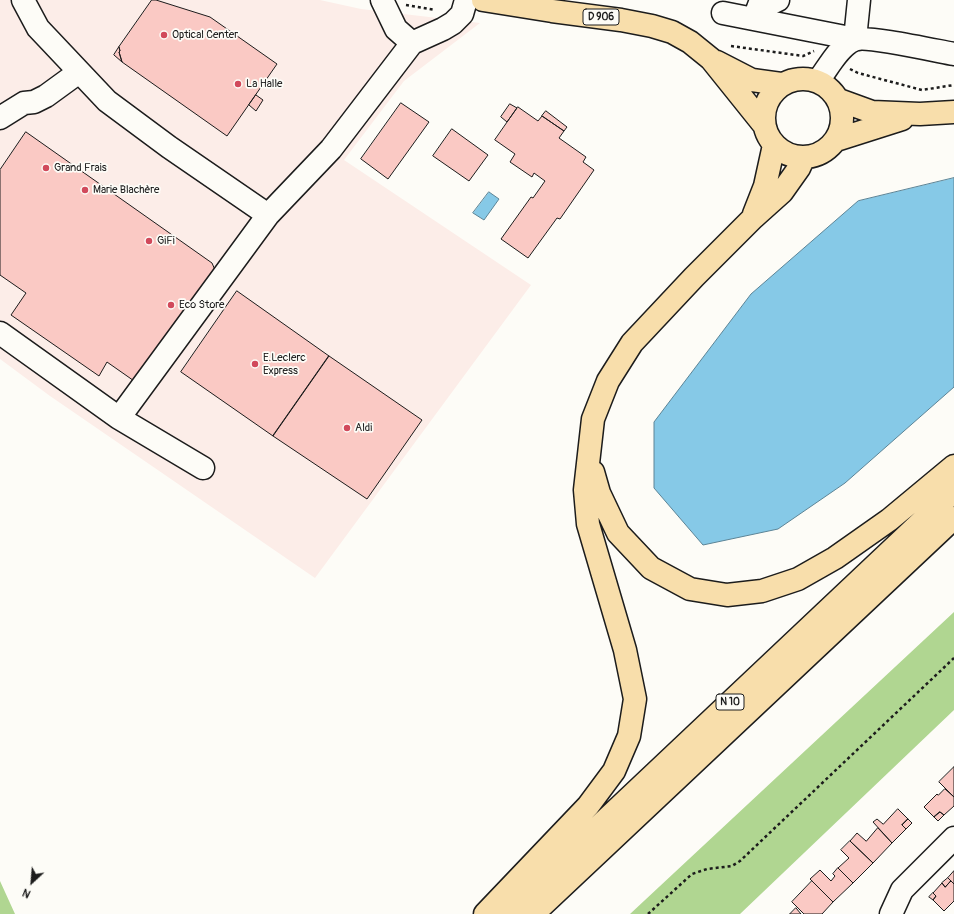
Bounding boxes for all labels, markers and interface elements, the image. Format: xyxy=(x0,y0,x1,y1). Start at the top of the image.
road number: D 906 xyxy=(583,9,619,25)
place label: Optical Center xyxy=(172,28,238,42)
marker: Optical Center xyxy=(159,30,169,40)
place label: La Halle xyxy=(246,77,282,91)
marker: La Halle xyxy=(233,79,243,89)
place label: Grand Frais xyxy=(54,161,107,175)
marker: Grand Frais xyxy=(41,163,51,173)
place label: Marie Blachère xyxy=(93,183,159,197)
marker: Marie Blachère xyxy=(80,185,90,195)
place label: GiFi xyxy=(157,234,175,248)
marker: GiFi xyxy=(144,236,154,246)
place label: Eco Store xyxy=(179,298,224,312)
marker: Eco Store xyxy=(166,300,176,310)
place label: E.Leclerc Express xyxy=(263,351,306,377)
marker: E.Leclerc Express xyxy=(250,359,260,369)
place label: Aldi xyxy=(355,421,372,435)
marker: Aldi xyxy=(342,423,352,433)
road number: N 10 xyxy=(716,694,744,710)
north arrow xyxy=(12,862,52,902)
text: N xyxy=(20,886,33,901)

